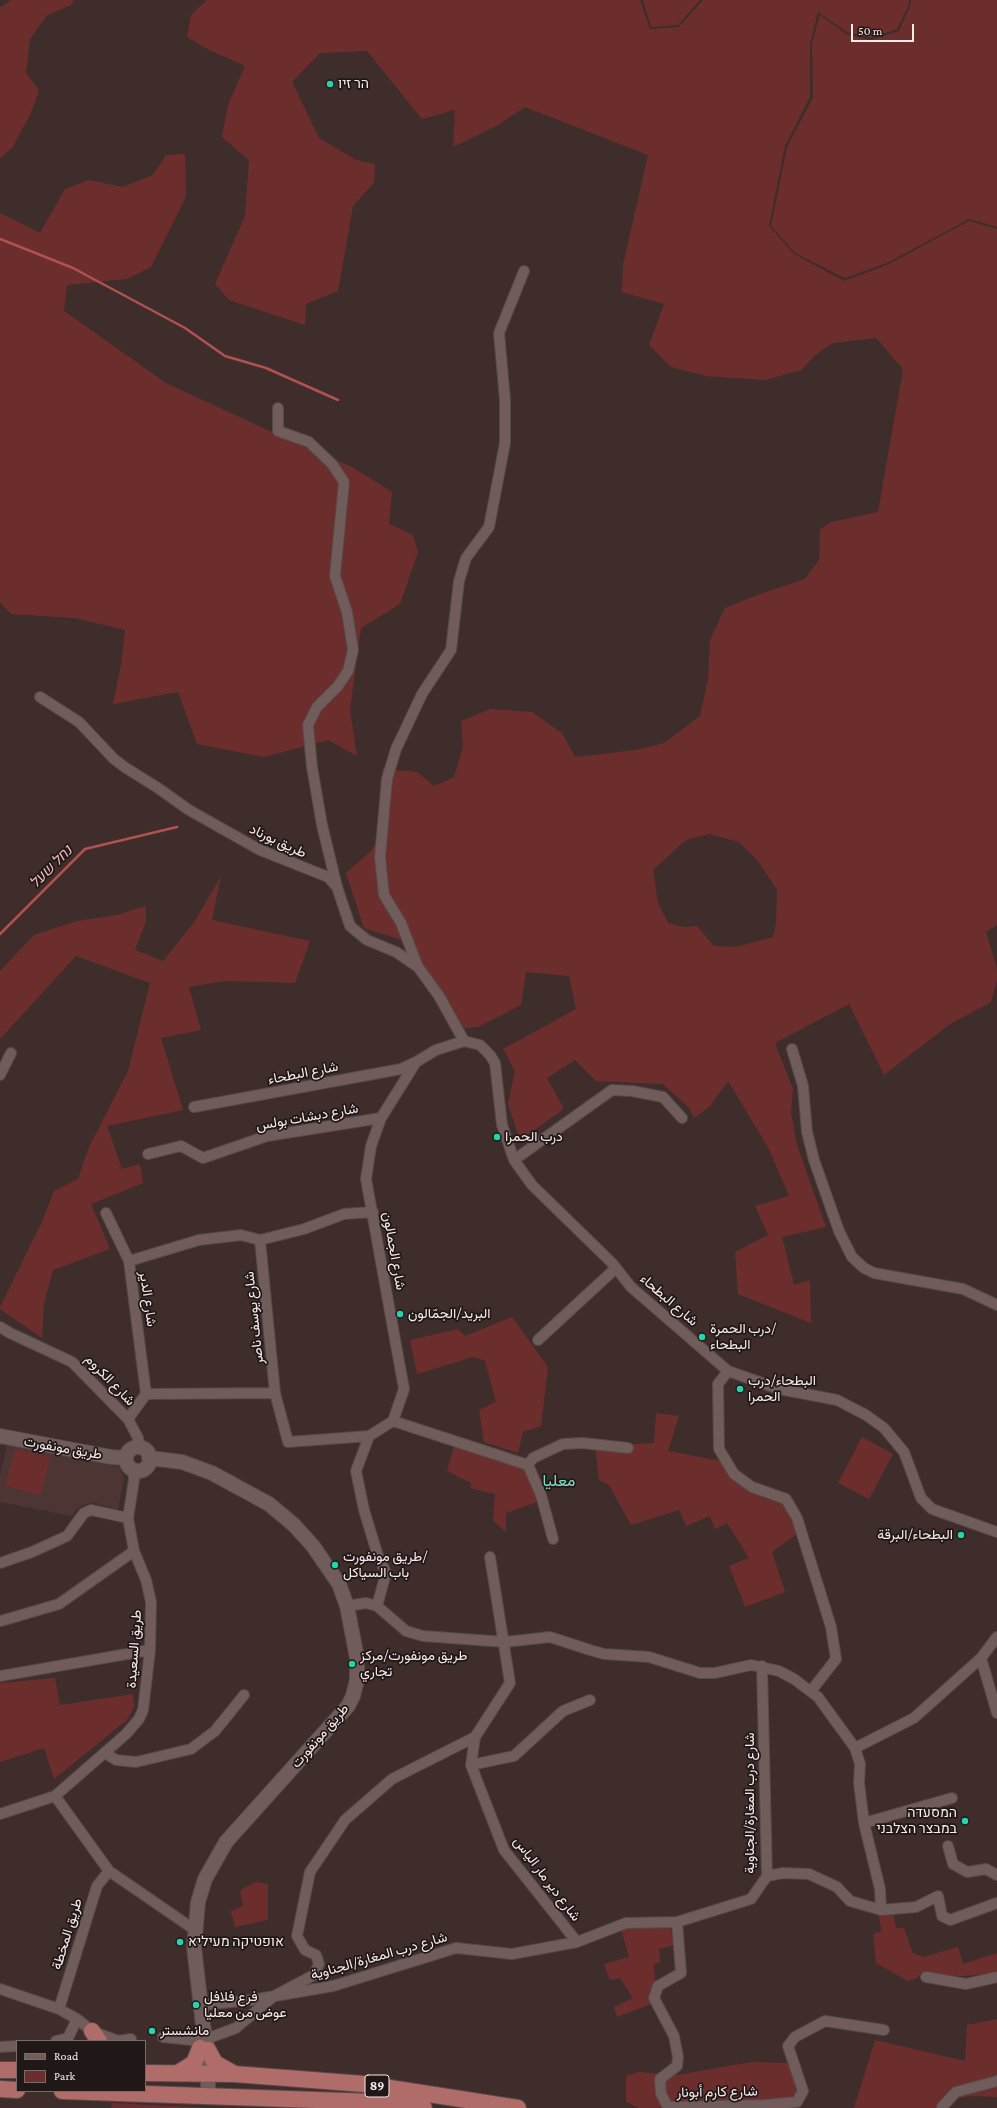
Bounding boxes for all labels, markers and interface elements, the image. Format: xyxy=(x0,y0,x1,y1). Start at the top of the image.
scale bar xyxy=(853,16,916,42)
text: 50 m xyxy=(858,24,882,38)
place label: הר זיו xyxy=(338,76,369,92)
marker: הר זיו xyxy=(325,79,335,89)
street label: طريق بورناد xyxy=(247,821,309,861)
water label: נחל שעל xyxy=(26,842,76,892)
street label: شارع البطحاء xyxy=(266,1058,340,1088)
street label: شارع دبشات بولس xyxy=(254,1100,360,1134)
place label: درب الحمرا xyxy=(505,1129,563,1145)
marker: درب الحمرا xyxy=(492,1132,502,1142)
street label: شارع الجمالون xyxy=(379,1211,409,1291)
street label: شارع الدير xyxy=(136,1270,160,1328)
street label: شارع البطحاء xyxy=(637,1270,701,1330)
street label: شارع يوسف ناصر xyxy=(241,1271,267,1365)
place label: البريد/الجمّالون xyxy=(408,1306,491,1322)
marker: البريد/الجمّالون xyxy=(395,1309,405,1319)
place label: درب الحمرة/ البطحاء xyxy=(710,1321,776,1354)
marker: درب الحمرة/ البطحاء xyxy=(697,1332,707,1342)
street label: شارع الكروم xyxy=(81,1351,139,1409)
place label: البطحاء/درب الحمرا xyxy=(748,1373,816,1406)
marker: البطحاء/درب الحمرا xyxy=(735,1384,745,1394)
street label: طريق مونفورت xyxy=(23,1433,103,1463)
district label: معليا xyxy=(543,1471,575,1491)
place label: البطحاء/البرقة xyxy=(877,1527,953,1543)
marker: البطحاء/البرقة xyxy=(956,1530,966,1540)
place label: طريق مونفورت/ باب السياكل xyxy=(343,1549,427,1582)
marker: طريق مونفورت/ باب السياكل xyxy=(330,1560,340,1570)
street label: طريق السعيدة xyxy=(123,1609,145,1689)
place label: طريق مونفورت/مركز تجاري xyxy=(360,1648,467,1680)
marker: طريق مونفورت/مركز تجاري xyxy=(347,1659,357,1669)
street label: طريق مونفورت xyxy=(288,1701,352,1771)
street label: شارع درب المغارة/الجناوية xyxy=(742,1732,758,1874)
place label: המסעדה במבצר הצלבני xyxy=(876,1805,957,1838)
marker: המסעדה במבצר הצלבני xyxy=(960,1816,970,1826)
street label: شارع دير مار الياس xyxy=(510,1833,584,1925)
street label: طريق المخطة xyxy=(48,1896,86,1972)
street label: شارع درب المغارة/الجناوية xyxy=(309,1928,449,1984)
place label: אופטיקה מעיליא xyxy=(188,1934,284,1950)
marker: אופטיקה מעיליא xyxy=(175,1937,185,1947)
place label: فرع فلافل عوض من معليا xyxy=(204,1989,286,2022)
marker: فرع فلافل عوض من معليا xyxy=(191,2000,201,2010)
place label: مانشستر xyxy=(160,2023,209,2039)
marker: مانشستر xyxy=(147,2026,157,2036)
legend xyxy=(16,2040,146,2092)
text: Road xyxy=(54,2049,78,2063)
text: Park xyxy=(54,2069,75,2083)
road number: 89 xyxy=(365,2075,389,2097)
street label: شارع كارم أبونار xyxy=(676,2083,758,2101)

